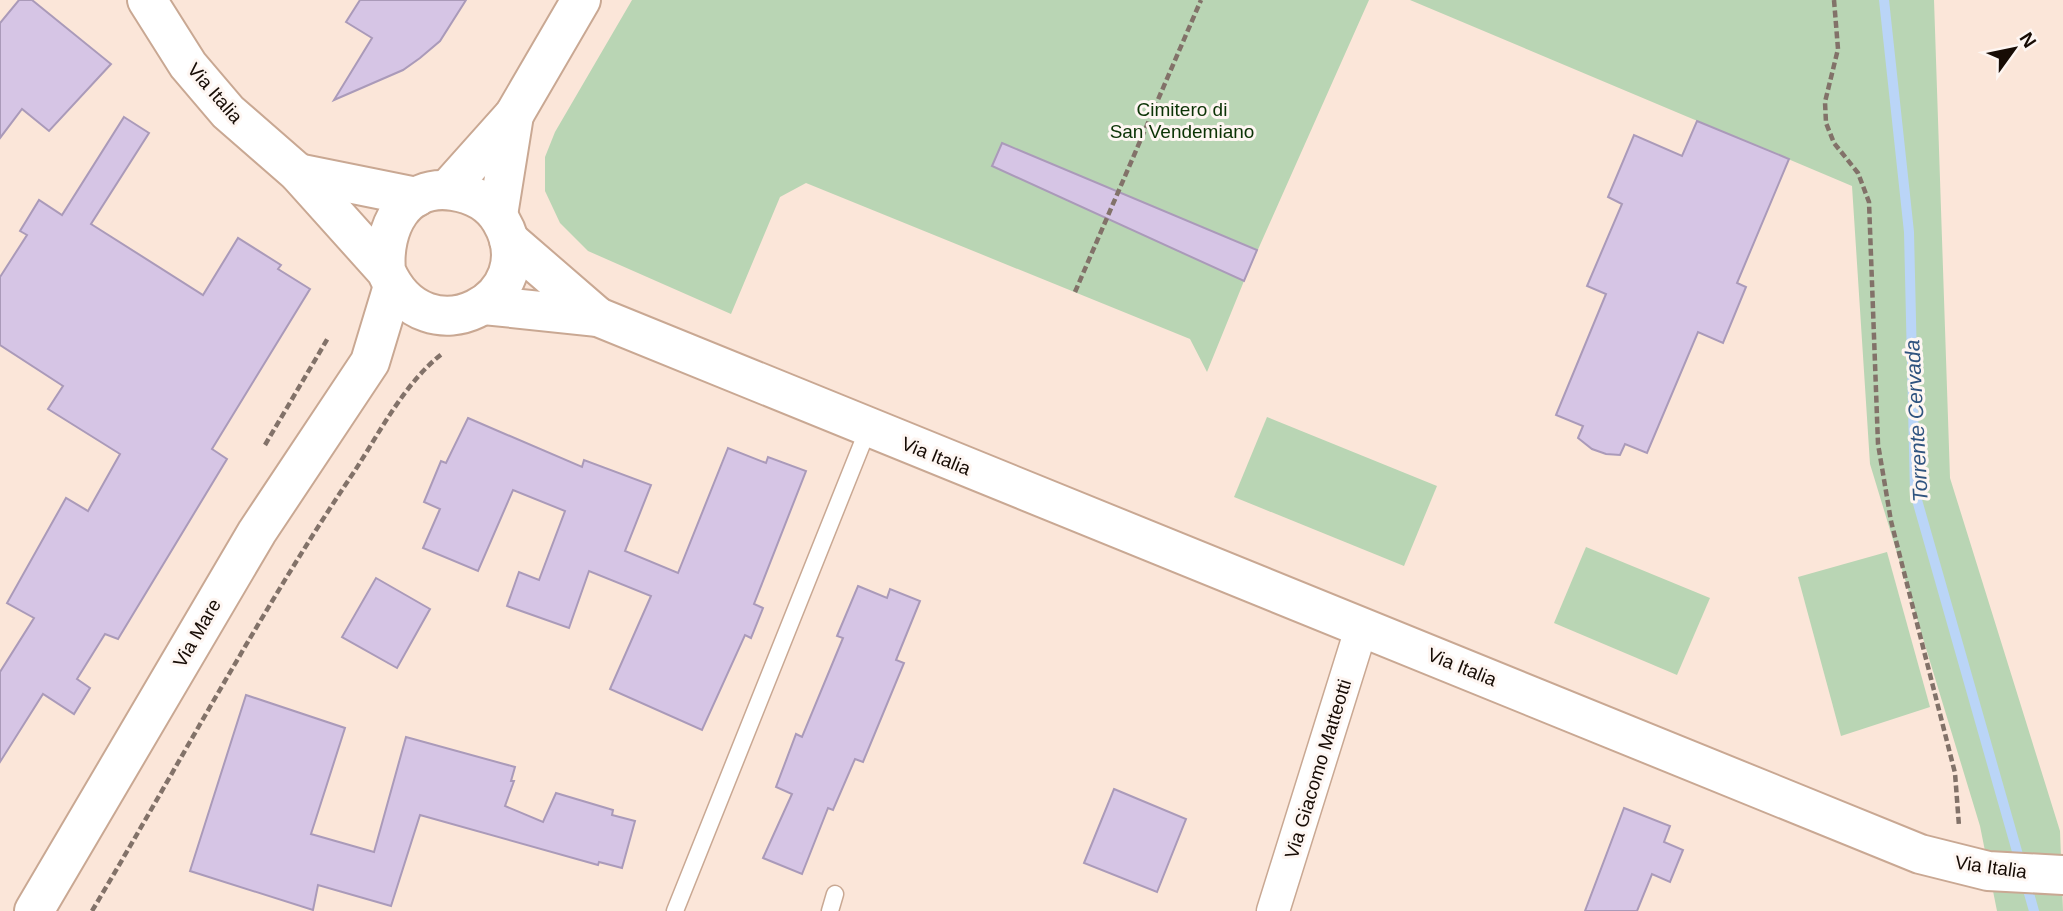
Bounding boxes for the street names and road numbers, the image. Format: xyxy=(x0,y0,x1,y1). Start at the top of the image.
street label: Via Italia xyxy=(183,59,247,128)
street label: Via Italia xyxy=(898,433,974,479)
street label: Via Mare xyxy=(169,595,225,671)
street label: Via Italia xyxy=(1424,644,1500,690)
street label: Via Giacomo Matteotti xyxy=(1281,677,1355,861)
street label: Via Italia xyxy=(1954,852,2029,883)

